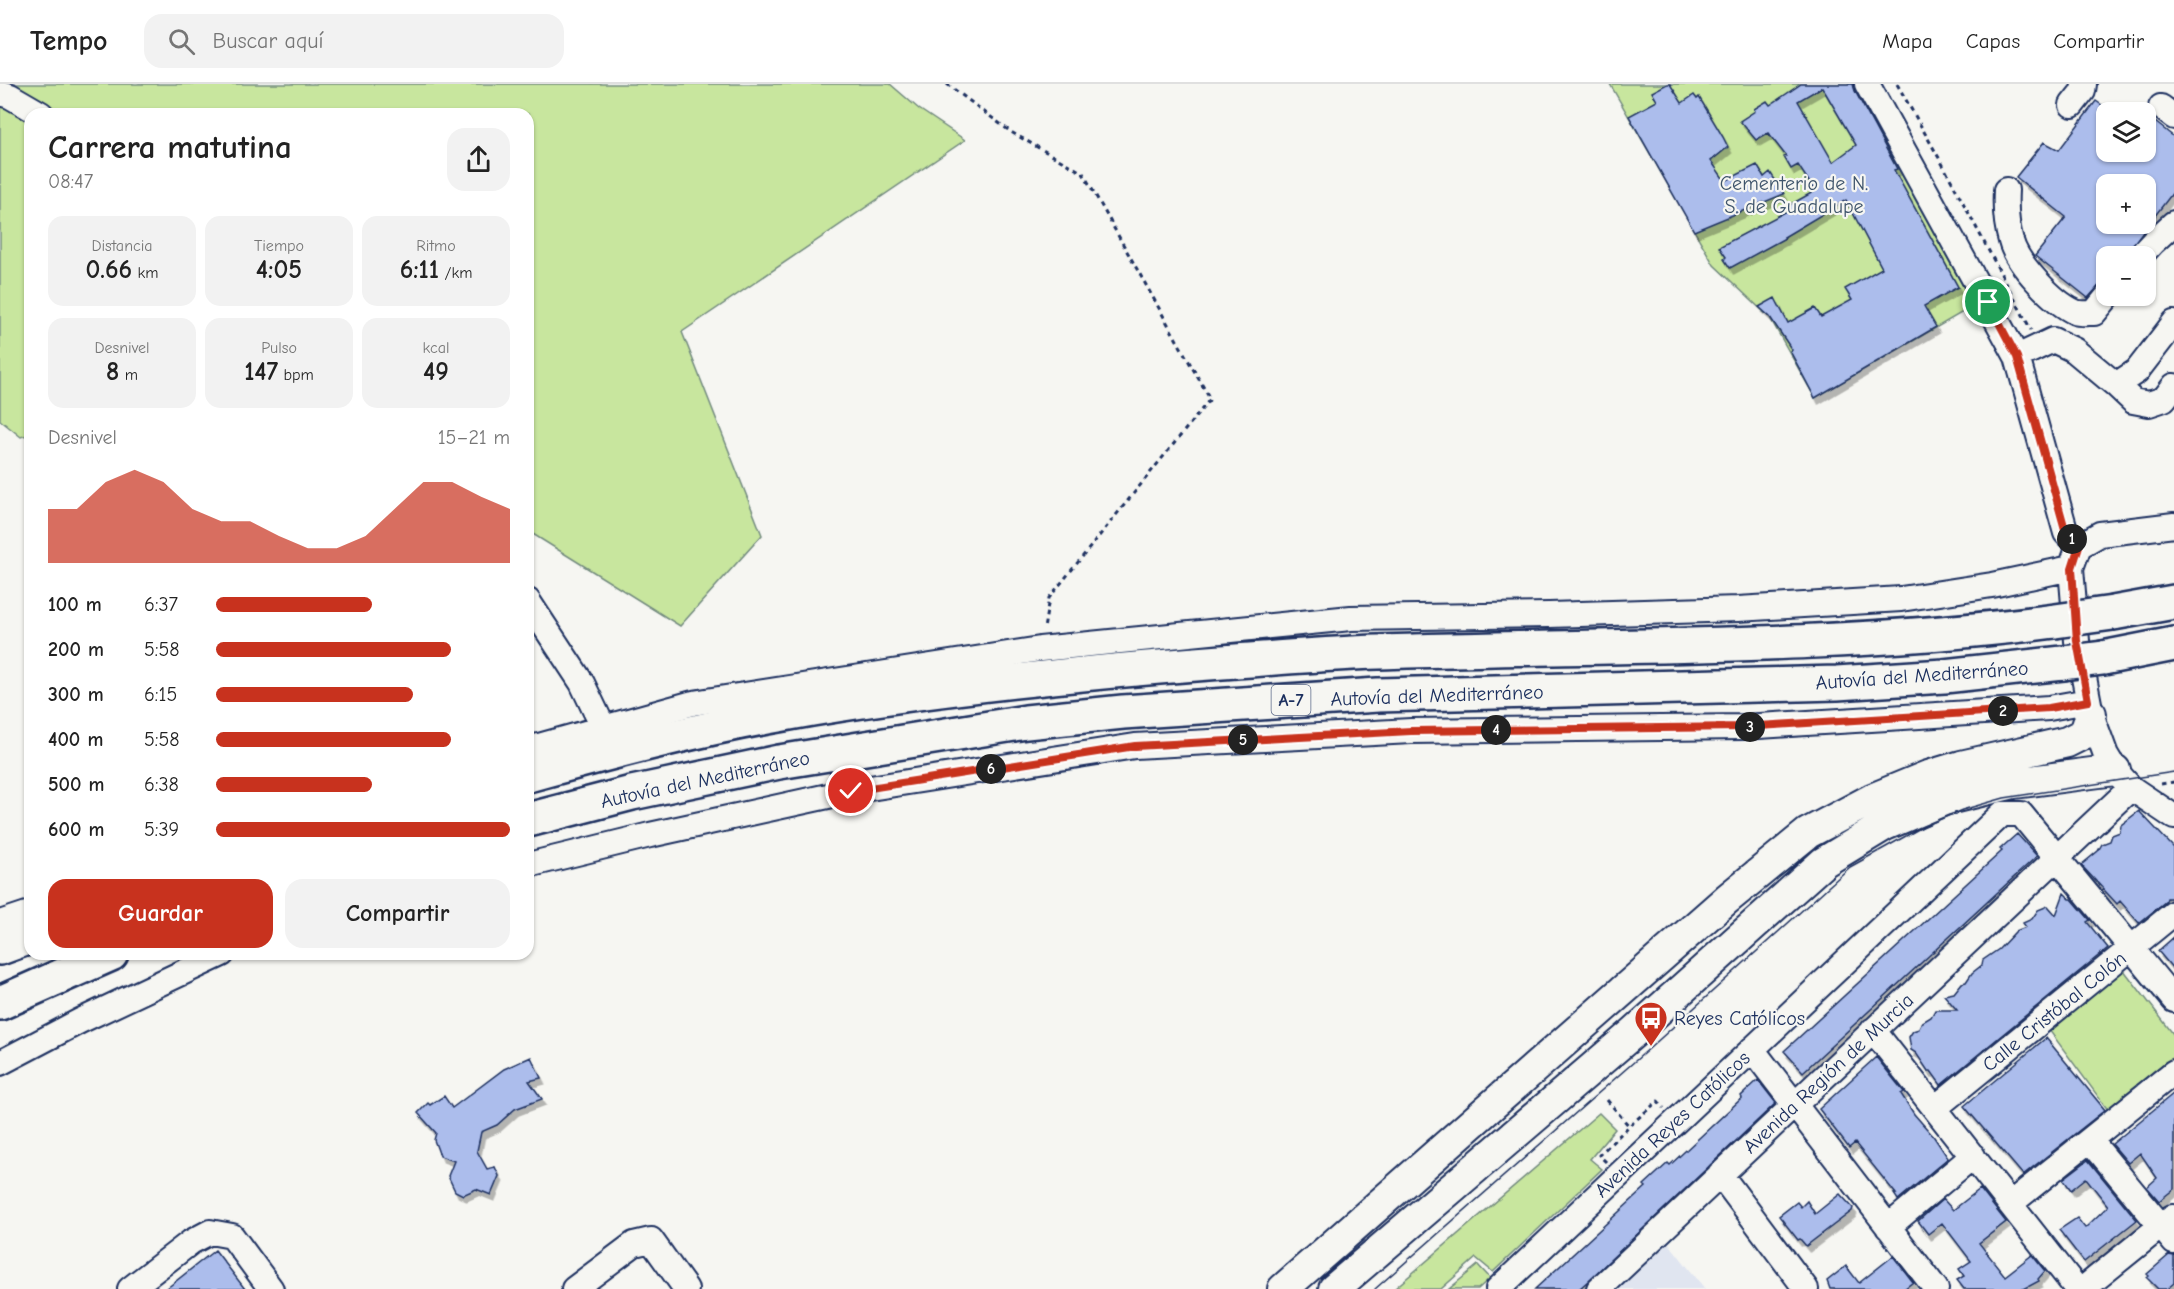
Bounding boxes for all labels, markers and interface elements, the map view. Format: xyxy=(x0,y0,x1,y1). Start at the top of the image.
search box xyxy=(144,14,564,68)
text: Tempo xyxy=(30,25,108,57)
icon: search xyxy=(165,25,198,58)
text: Buscar aquí xyxy=(213,28,324,54)
text: Mapa xyxy=(1882,29,1933,53)
text: Capas xyxy=(1966,29,2020,53)
text: Compartir xyxy=(2053,29,2144,53)
map controls xyxy=(2096,102,2156,306)
button: layers xyxy=(2096,102,2156,162)
text: Carrera matutina xyxy=(48,128,292,166)
button: share xyxy=(447,128,510,191)
text: 08:47 xyxy=(48,170,93,193)
park label: Cementerio de N. S. de Guadalupe xyxy=(1720,172,1868,218)
button: + xyxy=(2096,174,2156,234)
text: Distancia xyxy=(91,237,153,255)
text: Tiempo xyxy=(254,237,304,255)
text: Ritmo xyxy=(416,237,456,255)
button: − xyxy=(2096,246,2156,306)
text: 0.66 xyxy=(85,255,132,285)
text: 4:05 xyxy=(256,255,302,285)
text: 6:11 xyxy=(400,255,439,285)
text: km xyxy=(132,264,159,282)
text: /km xyxy=(439,264,472,282)
pin xyxy=(1962,276,2013,327)
icon: arrive xyxy=(1971,285,2004,318)
text: Desnivel xyxy=(94,339,150,357)
text: Pulso xyxy=(261,339,297,357)
text: kcal xyxy=(423,339,449,357)
text: 8 xyxy=(106,357,119,387)
text: 147 xyxy=(244,357,278,387)
text: 49 xyxy=(423,357,449,387)
text: m xyxy=(119,366,138,384)
text: bpm xyxy=(278,366,314,384)
text: Desnivel xyxy=(48,426,117,449)
text: 15–21 m xyxy=(438,426,510,449)
pin: 1 xyxy=(2057,524,2087,554)
text: 1 xyxy=(2069,530,2075,548)
text: 100 m xyxy=(48,593,102,616)
text: 6:37 xyxy=(144,593,178,616)
text: 200 m xyxy=(48,638,104,661)
text: 5:58 xyxy=(144,638,180,661)
street label: Autovía del Mediterráneo xyxy=(1815,657,2029,694)
street label: Autovía del Mediterráneo xyxy=(1330,680,1544,711)
text: 300 m xyxy=(48,683,104,706)
text: 6:15 xyxy=(144,683,177,706)
road number: A-7 xyxy=(1272,685,1310,715)
pin: 2 xyxy=(1988,696,2018,726)
text: 2 xyxy=(1999,702,2007,720)
pin: 3 xyxy=(1735,712,1765,742)
pin: 4 xyxy=(1481,715,1511,745)
text: 3 xyxy=(1746,718,1754,736)
text: 4 xyxy=(1492,721,1500,739)
pin: 5 xyxy=(1228,725,1258,755)
text: 400 m xyxy=(48,728,103,751)
text: 5:58 xyxy=(144,728,180,751)
text: 5 xyxy=(1239,731,1247,749)
street label: Autovía del Mediterráneo xyxy=(598,746,812,813)
pin: 6 xyxy=(976,754,1006,784)
text: 6 xyxy=(987,760,995,778)
pin xyxy=(825,765,876,816)
text: 500 m xyxy=(48,773,105,796)
text: 6:38 xyxy=(144,773,179,796)
icon: check xyxy=(834,774,867,807)
text: 600 m xyxy=(48,818,104,841)
text: 5:39 xyxy=(144,818,179,841)
button: Guardar xyxy=(48,879,273,948)
button: Compartir xyxy=(285,879,510,948)
street label: Calle Cristóbal Colón xyxy=(1978,946,2131,1076)
street label: Avenida Región de Murcia xyxy=(1739,989,1918,1158)
bus stop icon: Reyes Católicos xyxy=(1633,1000,1669,1047)
place label: Reyes Católicos xyxy=(1674,1007,1805,1030)
street label: Avenida Reyes Católicos xyxy=(1590,1046,1755,1202)

